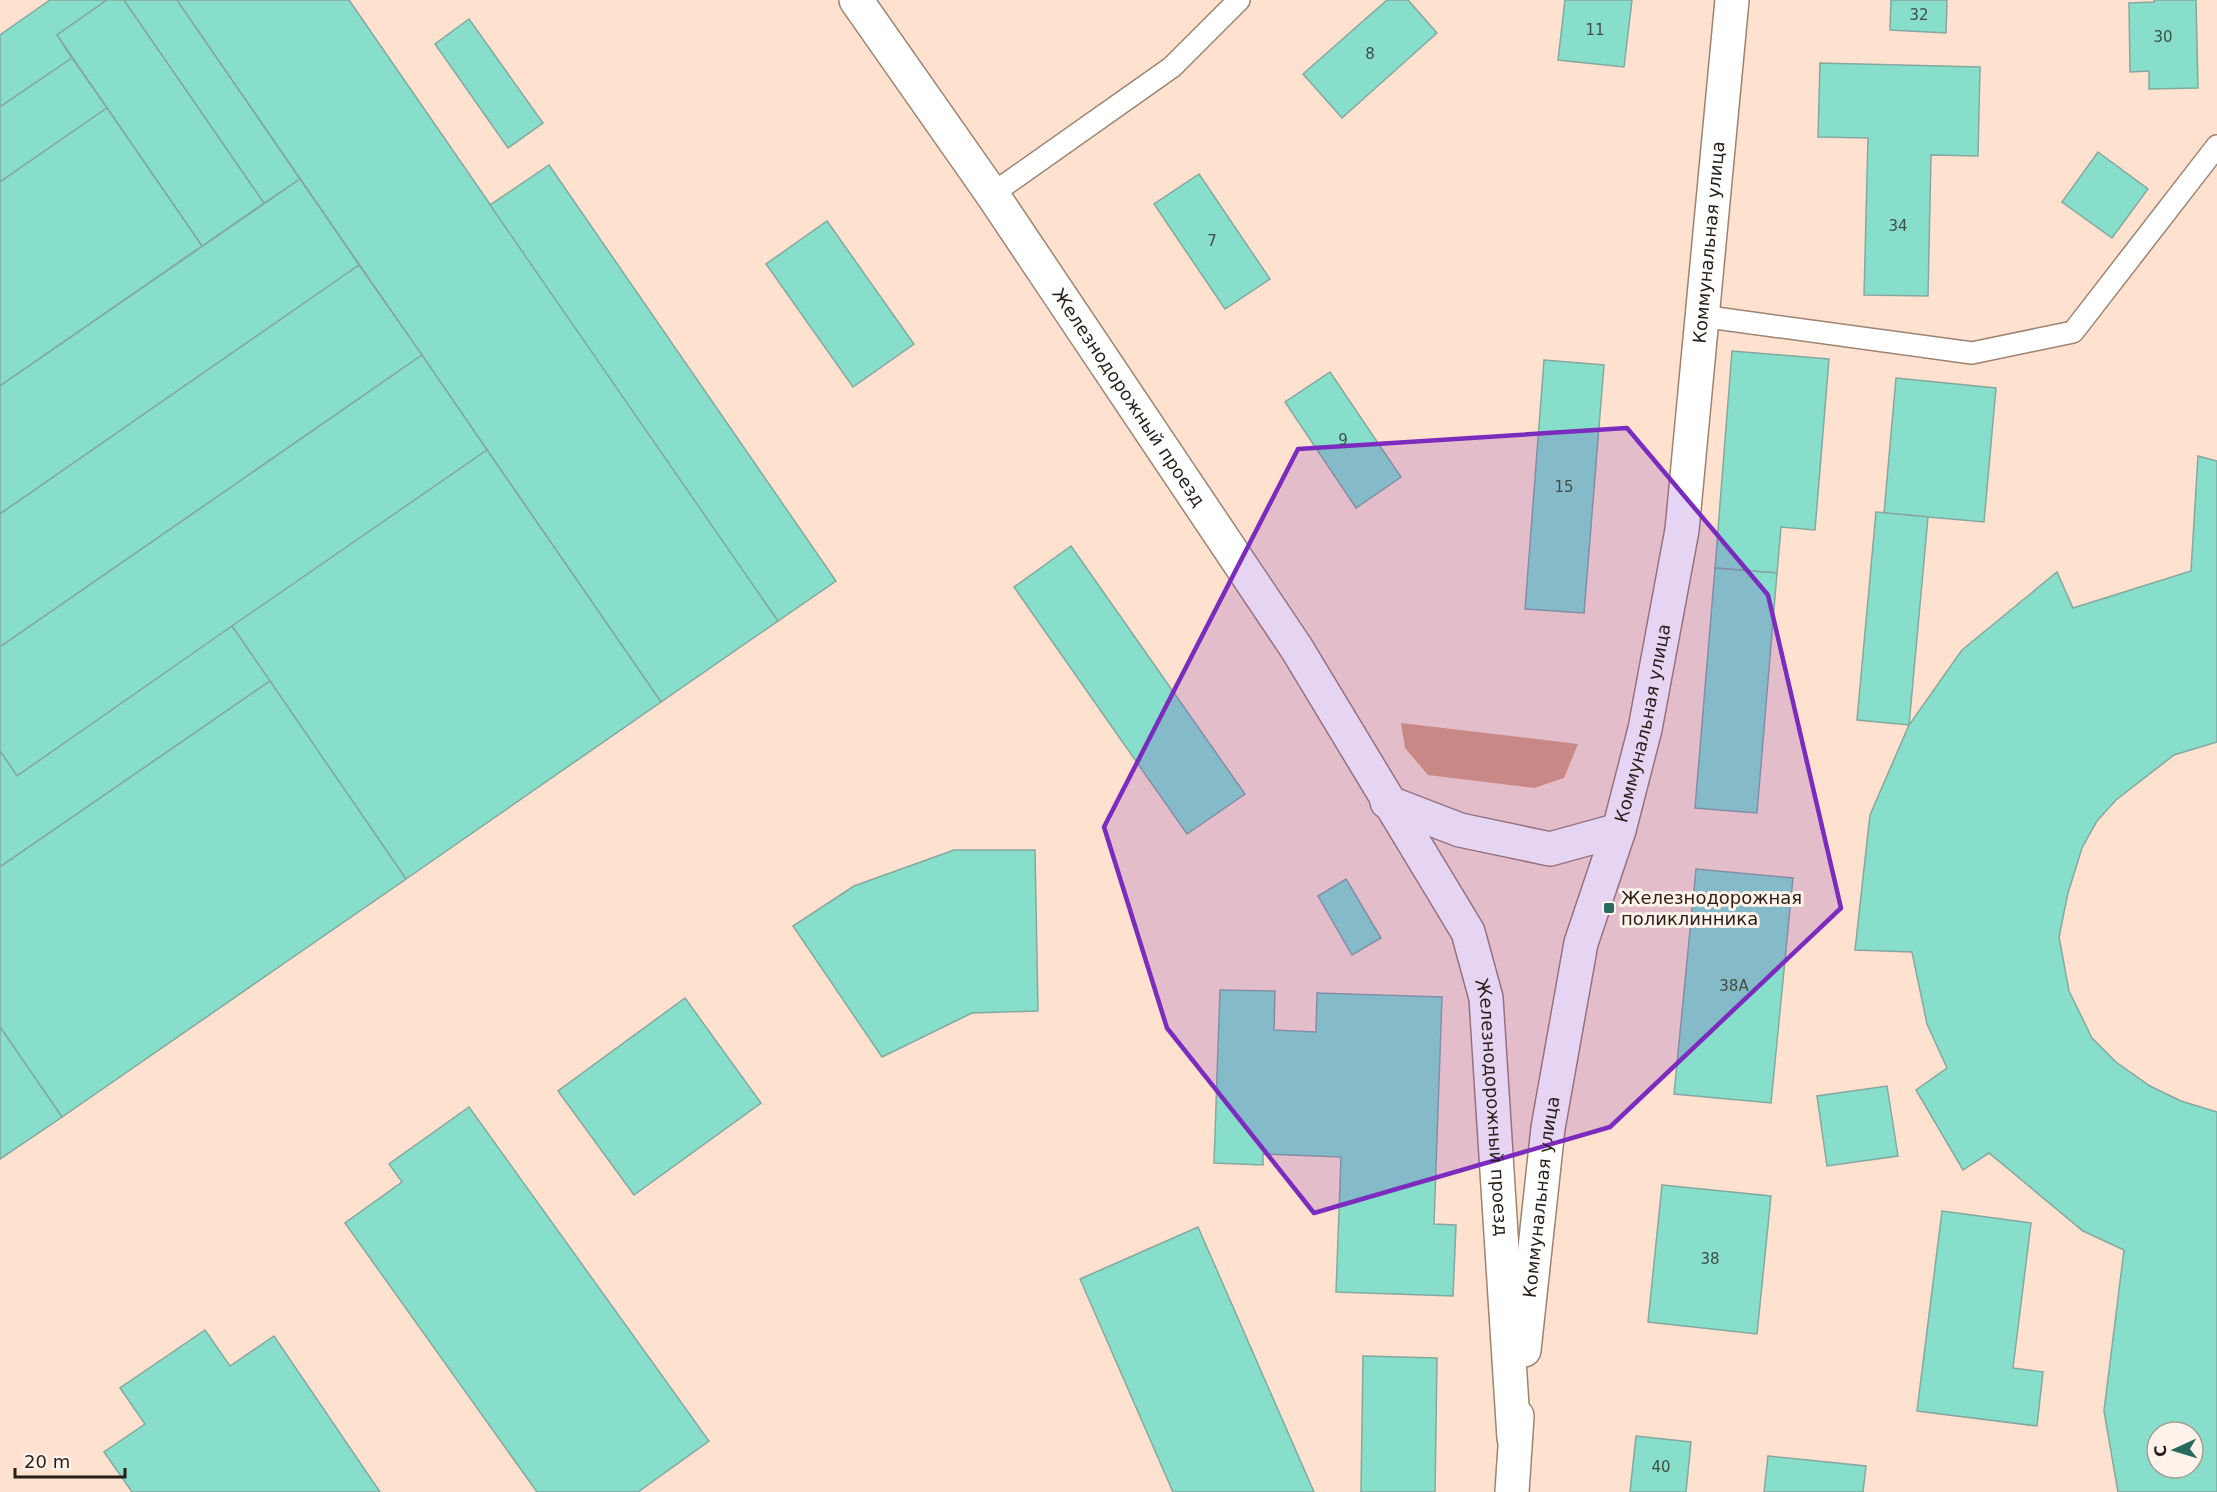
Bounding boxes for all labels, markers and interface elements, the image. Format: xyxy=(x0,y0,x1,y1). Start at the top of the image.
house number: 32 xyxy=(1909,6,1929,24)
house number: 11 xyxy=(1585,21,1605,39)
house number: 30 xyxy=(2153,28,2173,46)
house number: 8 xyxy=(1365,45,1375,63)
street label: Коммунальная улица xyxy=(1689,140,1729,344)
house number: 34 xyxy=(1888,217,1908,235)
house number: 7 xyxy=(1207,232,1217,250)
street label: Железнодорожный проезд xyxy=(1048,284,1210,510)
house number: 9 xyxy=(1338,431,1348,449)
house number: 15 xyxy=(1554,478,1574,496)
street label: Коммунальная улица xyxy=(1610,622,1674,825)
place label: Железнодорожная поликлинника xyxy=(1621,887,1802,929)
marker: Железнодорожная поликлинника xyxy=(1602,901,1616,915)
street label: Железнодорожный проезд xyxy=(1471,976,1512,1237)
house number: 38А xyxy=(1719,977,1749,995)
street label: Коммунальная улица xyxy=(1519,1094,1564,1299)
house number: 38 xyxy=(1700,1250,1720,1268)
north arrow xyxy=(2145,1420,2205,1480)
scale bar xyxy=(15,1441,124,1479)
text: С xyxy=(2151,1444,2170,1458)
text: 20 m xyxy=(24,1451,70,1472)
house number: 40 xyxy=(1651,1458,1671,1476)

